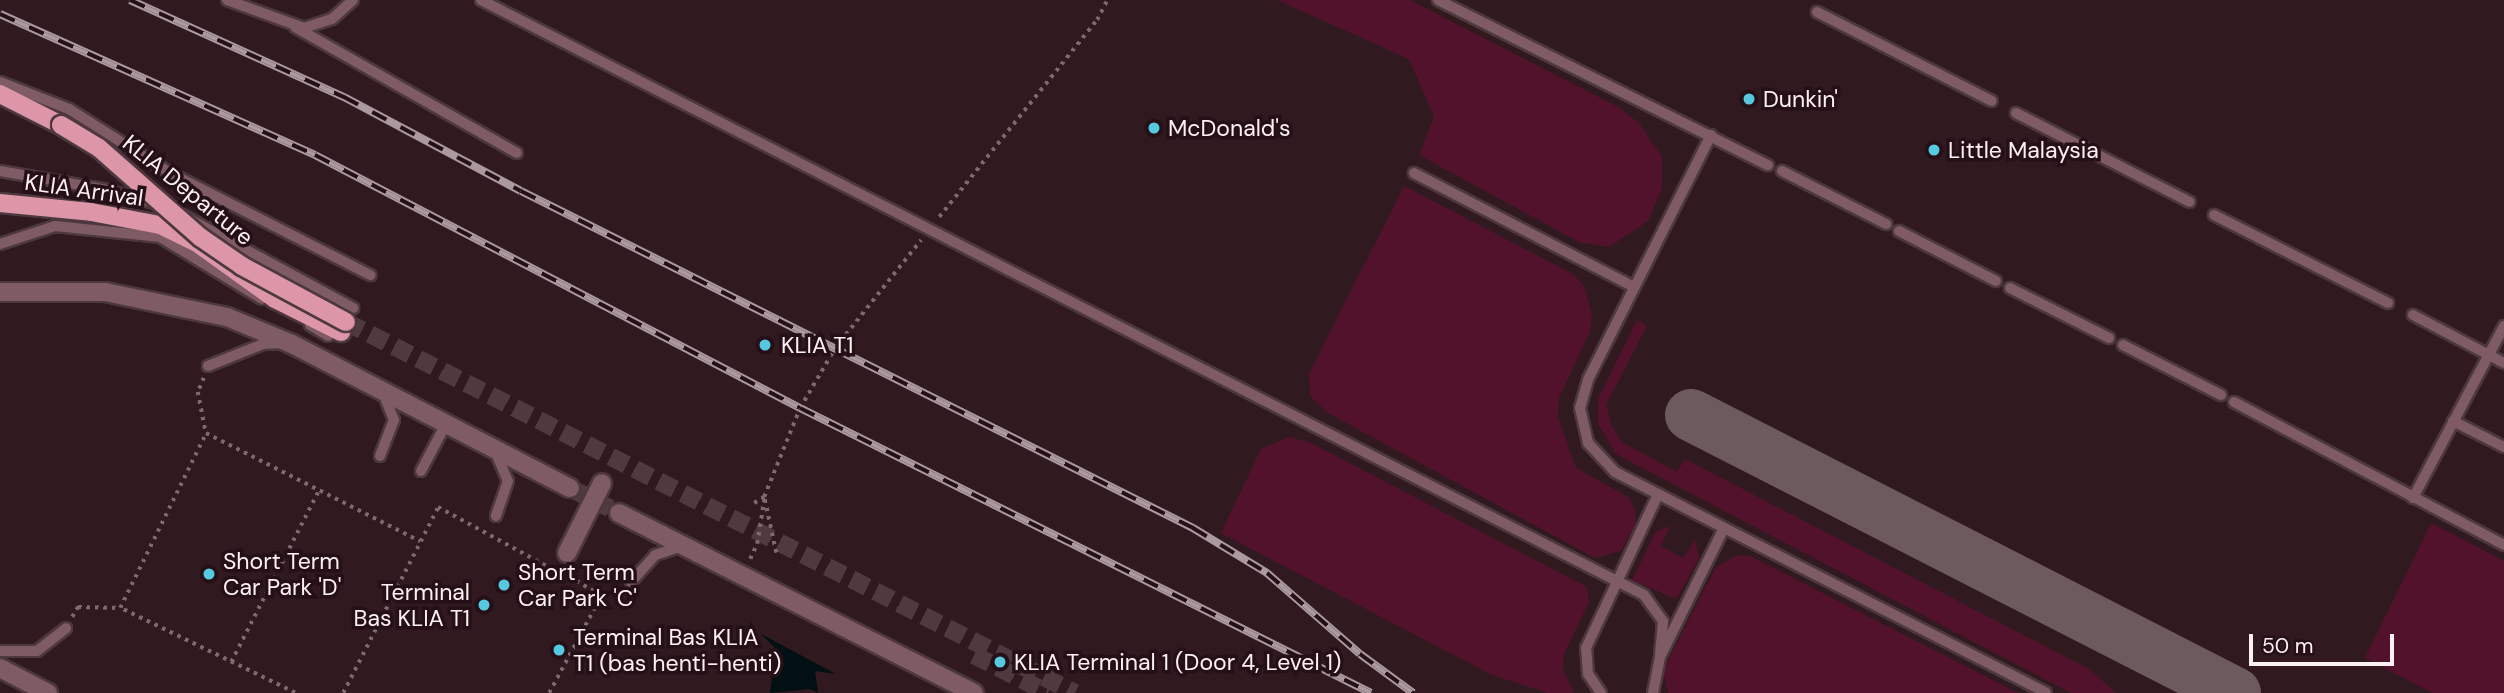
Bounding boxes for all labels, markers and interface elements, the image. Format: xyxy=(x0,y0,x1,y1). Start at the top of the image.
place label: Dunkin' xyxy=(1763,85,1838,113)
marker: Dunkin' xyxy=(1741,91,1757,107)
place label: McDonald's xyxy=(1168,114,1290,142)
marker: McDonald's xyxy=(1146,120,1162,136)
street label: KLIA Departure xyxy=(117,129,259,251)
place label: Little Malaysia xyxy=(1948,136,2099,164)
marker: Little Malaysia xyxy=(1926,142,1942,158)
street label: KLIA Arrival xyxy=(23,168,145,212)
place label: KLIA T1 xyxy=(781,331,853,359)
marker: KLIA T1 xyxy=(755,335,775,355)
place label: Short Term Car Park 'D' xyxy=(223,547,341,601)
place label: Short Term Car Park 'C' xyxy=(518,558,637,612)
marker: Short Term Car Park 'D' xyxy=(201,566,217,582)
marker: Short Term Car Park 'C' xyxy=(496,577,512,593)
place label: Terminal Bas KLIA T1 xyxy=(354,578,470,632)
marker: Terminal Bas KLIA T1 xyxy=(476,597,492,613)
scale bar xyxy=(2252,620,2397,664)
place label: Terminal Bas KLIA T1 (bas henti-henti) xyxy=(573,623,781,677)
text: 50 m xyxy=(2262,632,2313,660)
marker: Terminal Bas KLIA T1 (bas henti-henti) xyxy=(551,642,567,658)
place label: KLIA Terminal 1 (Door 4, Level 1) xyxy=(1014,648,1341,676)
marker: KLIA Terminal 1 (Door 4, Level 1) xyxy=(992,654,1008,670)

